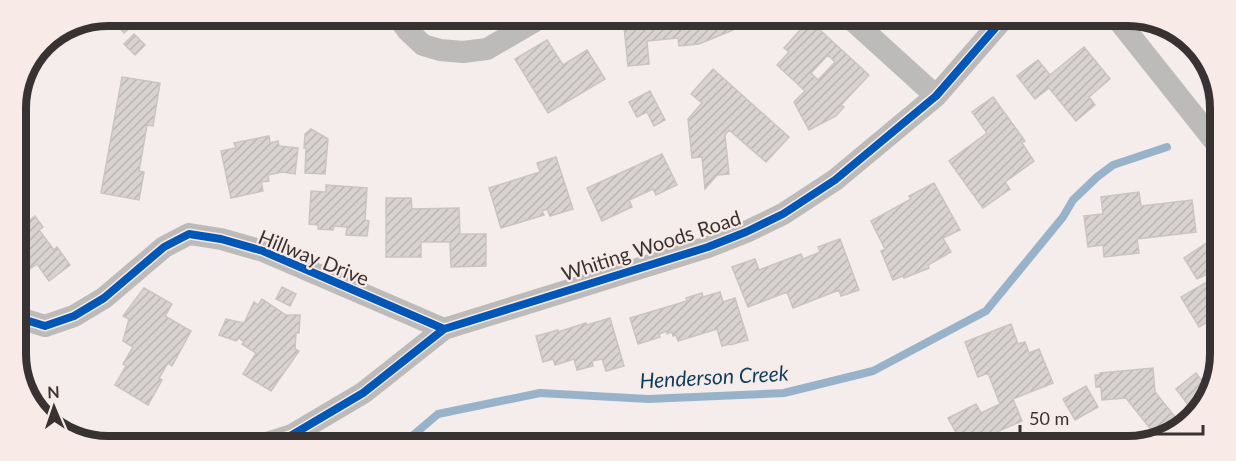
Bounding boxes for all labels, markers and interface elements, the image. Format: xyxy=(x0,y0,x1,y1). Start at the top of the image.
street label: Whiting Woods Road xyxy=(558,205,744,285)
street label: Hillway Drive xyxy=(255,224,373,290)
water label: Henderson Creek xyxy=(639,360,790,392)
north arrow xyxy=(24,377,84,437)
text: N xyxy=(47,382,60,401)
scale bar xyxy=(1020,398,1203,436)
text: 50 m xyxy=(1029,407,1069,429)

